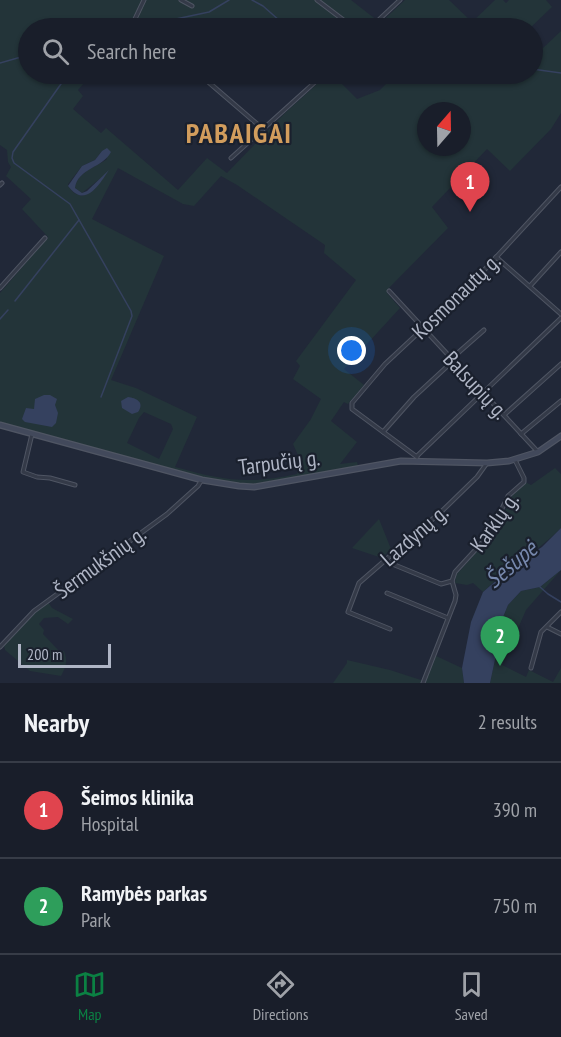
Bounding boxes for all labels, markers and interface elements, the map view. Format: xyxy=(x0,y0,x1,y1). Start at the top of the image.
search box xyxy=(18,18,543,84)
icon: search xyxy=(39,35,72,68)
text: Search here xyxy=(87,37,176,65)
north arrow xyxy=(417,102,471,156)
district label: PABAIGAI xyxy=(186,114,292,151)
pin: 1 xyxy=(450,162,490,212)
street label: Kosmonautų g. xyxy=(406,247,506,345)
your location xyxy=(337,336,366,365)
street label: Balsupių g. xyxy=(437,345,515,425)
street label: Tarpučių g. xyxy=(237,443,322,481)
street label: Karklų g. xyxy=(463,487,525,557)
street label: Lazdynų g. xyxy=(374,498,454,572)
street label: Šermukšnių g. xyxy=(49,519,151,605)
water label: Šešupė xyxy=(478,532,545,595)
pin: 2 xyxy=(480,616,520,666)
scale bar xyxy=(18,641,111,668)
text: 200 m xyxy=(27,644,62,664)
text: Nearby xyxy=(24,706,89,739)
text: 2 results xyxy=(478,709,537,735)
text: Šeimos klinika xyxy=(81,783,194,811)
text: 1 xyxy=(39,797,48,823)
text: 390 m xyxy=(493,797,537,823)
text: Hospital xyxy=(81,811,138,837)
text: Ramybės parkas xyxy=(81,879,207,907)
text: 2 xyxy=(39,893,48,919)
text: 750 m xyxy=(493,893,537,919)
text: Park xyxy=(81,907,111,933)
tab: Map xyxy=(73,968,106,1024)
tab: Directions xyxy=(253,968,308,1024)
tab: Saved xyxy=(455,968,488,1024)

